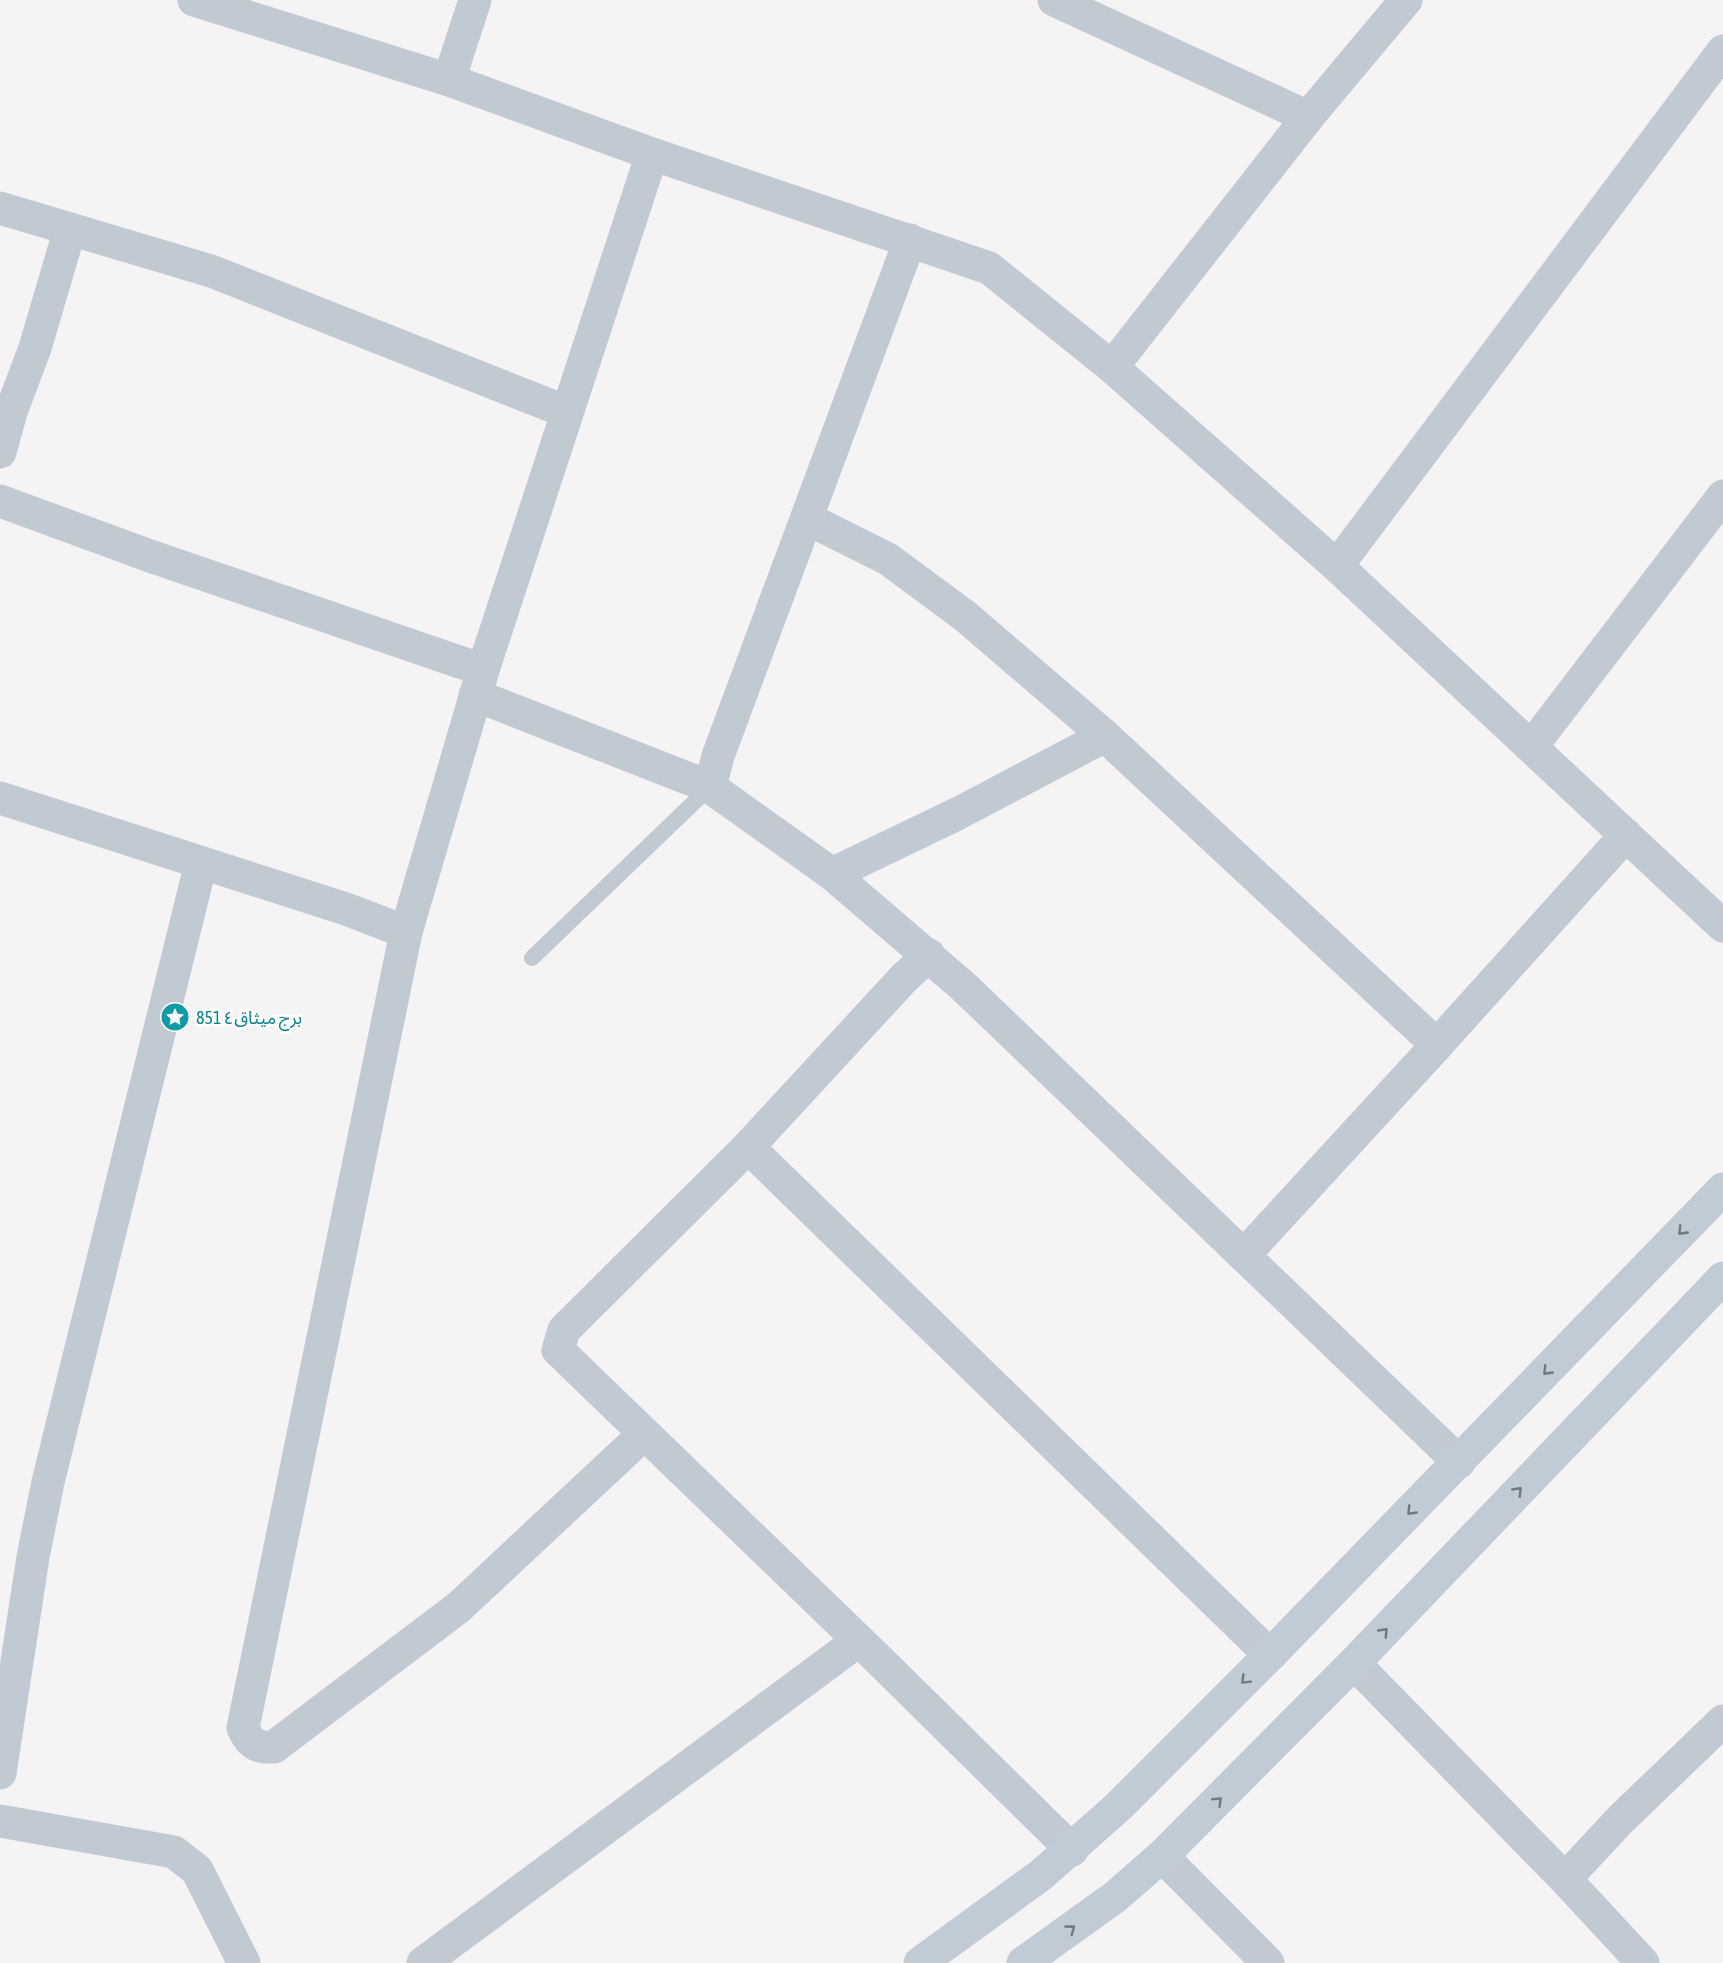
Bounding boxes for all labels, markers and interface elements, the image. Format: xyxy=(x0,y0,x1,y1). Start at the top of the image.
place icon: برج ميثاق٤ 851 xyxy=(159,1001,191,1033)
place label: برج ميثاق٤ 851 xyxy=(196,1007,302,1031)
one-way arrow xyxy=(1679,1223,1690,1234)
one-way arrow xyxy=(1543,1365,1554,1375)
one-way arrow xyxy=(1511,1488,1522,1499)
one-way arrow xyxy=(1407,1505,1418,1515)
one-way arrow xyxy=(1376,1629,1387,1640)
one-way arrow xyxy=(1241,1674,1252,1684)
one-way arrow xyxy=(1210,1798,1221,1809)
one-way arrow xyxy=(1064,1925,1075,1936)

